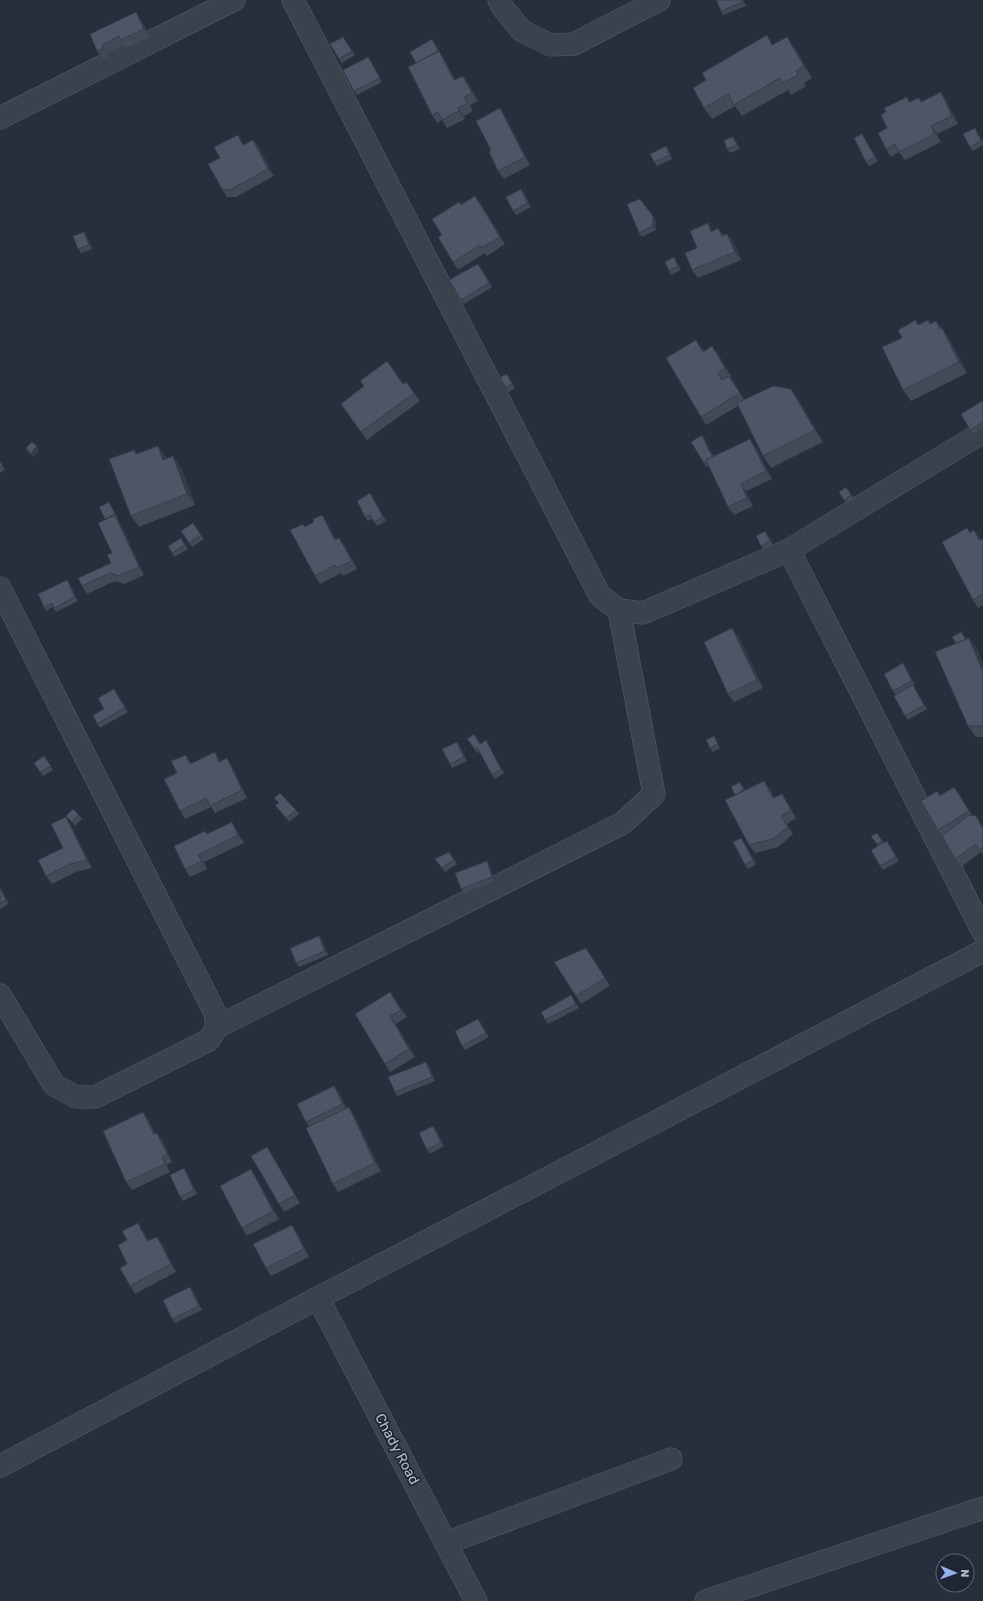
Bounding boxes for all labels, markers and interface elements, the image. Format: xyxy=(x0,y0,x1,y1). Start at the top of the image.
street label: Chady Road xyxy=(371,1411,423,1487)
north arrow xyxy=(935,1553,975,1593)
text: N xyxy=(958,1569,971,1578)

